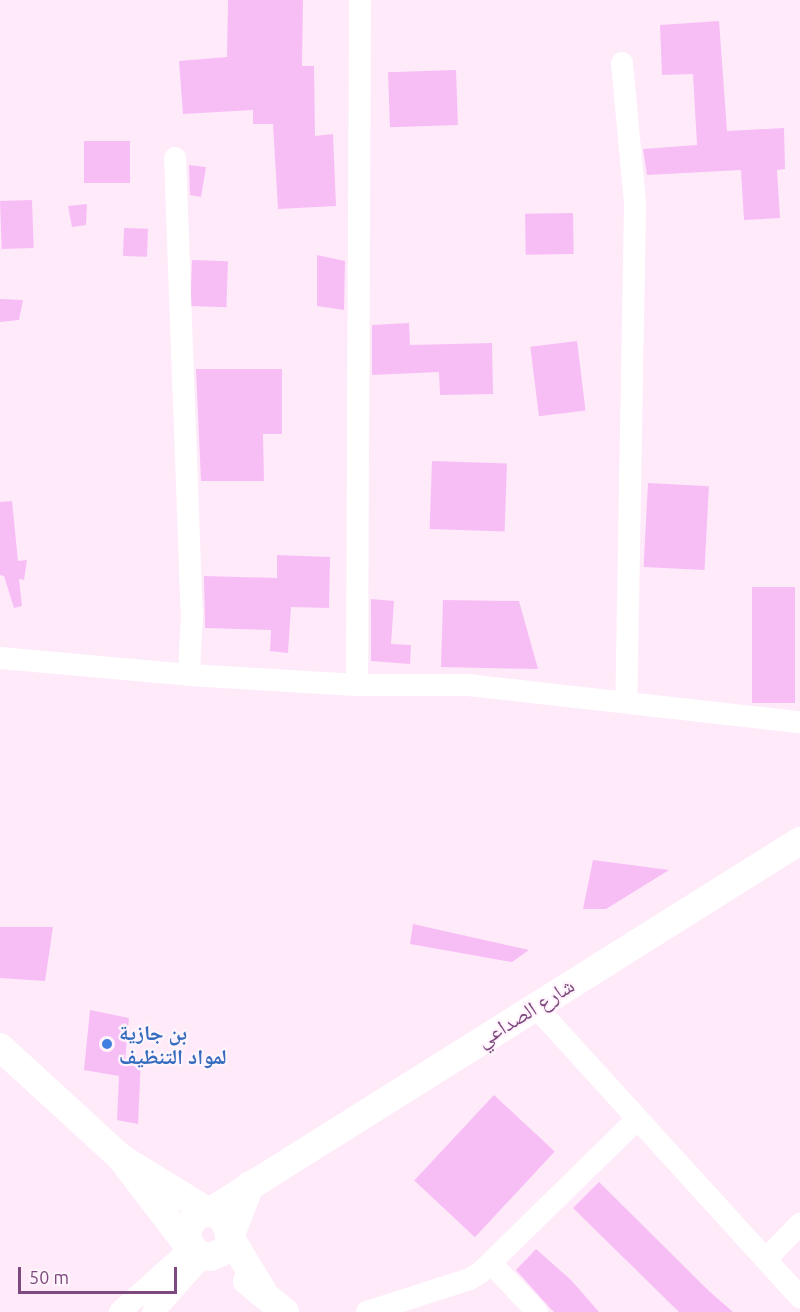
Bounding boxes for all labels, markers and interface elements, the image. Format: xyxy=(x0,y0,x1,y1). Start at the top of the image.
street label: شارع الصداعي xyxy=(471,972,579,1052)
place label: بن جازية لمواد التنظيف xyxy=(119,1019,227,1069)
marker: بن جازية لمواد التنظيف xyxy=(100,1037,114,1051)
scale bar xyxy=(21,1255,180,1293)
text: 50 m xyxy=(29,1267,69,1287)

